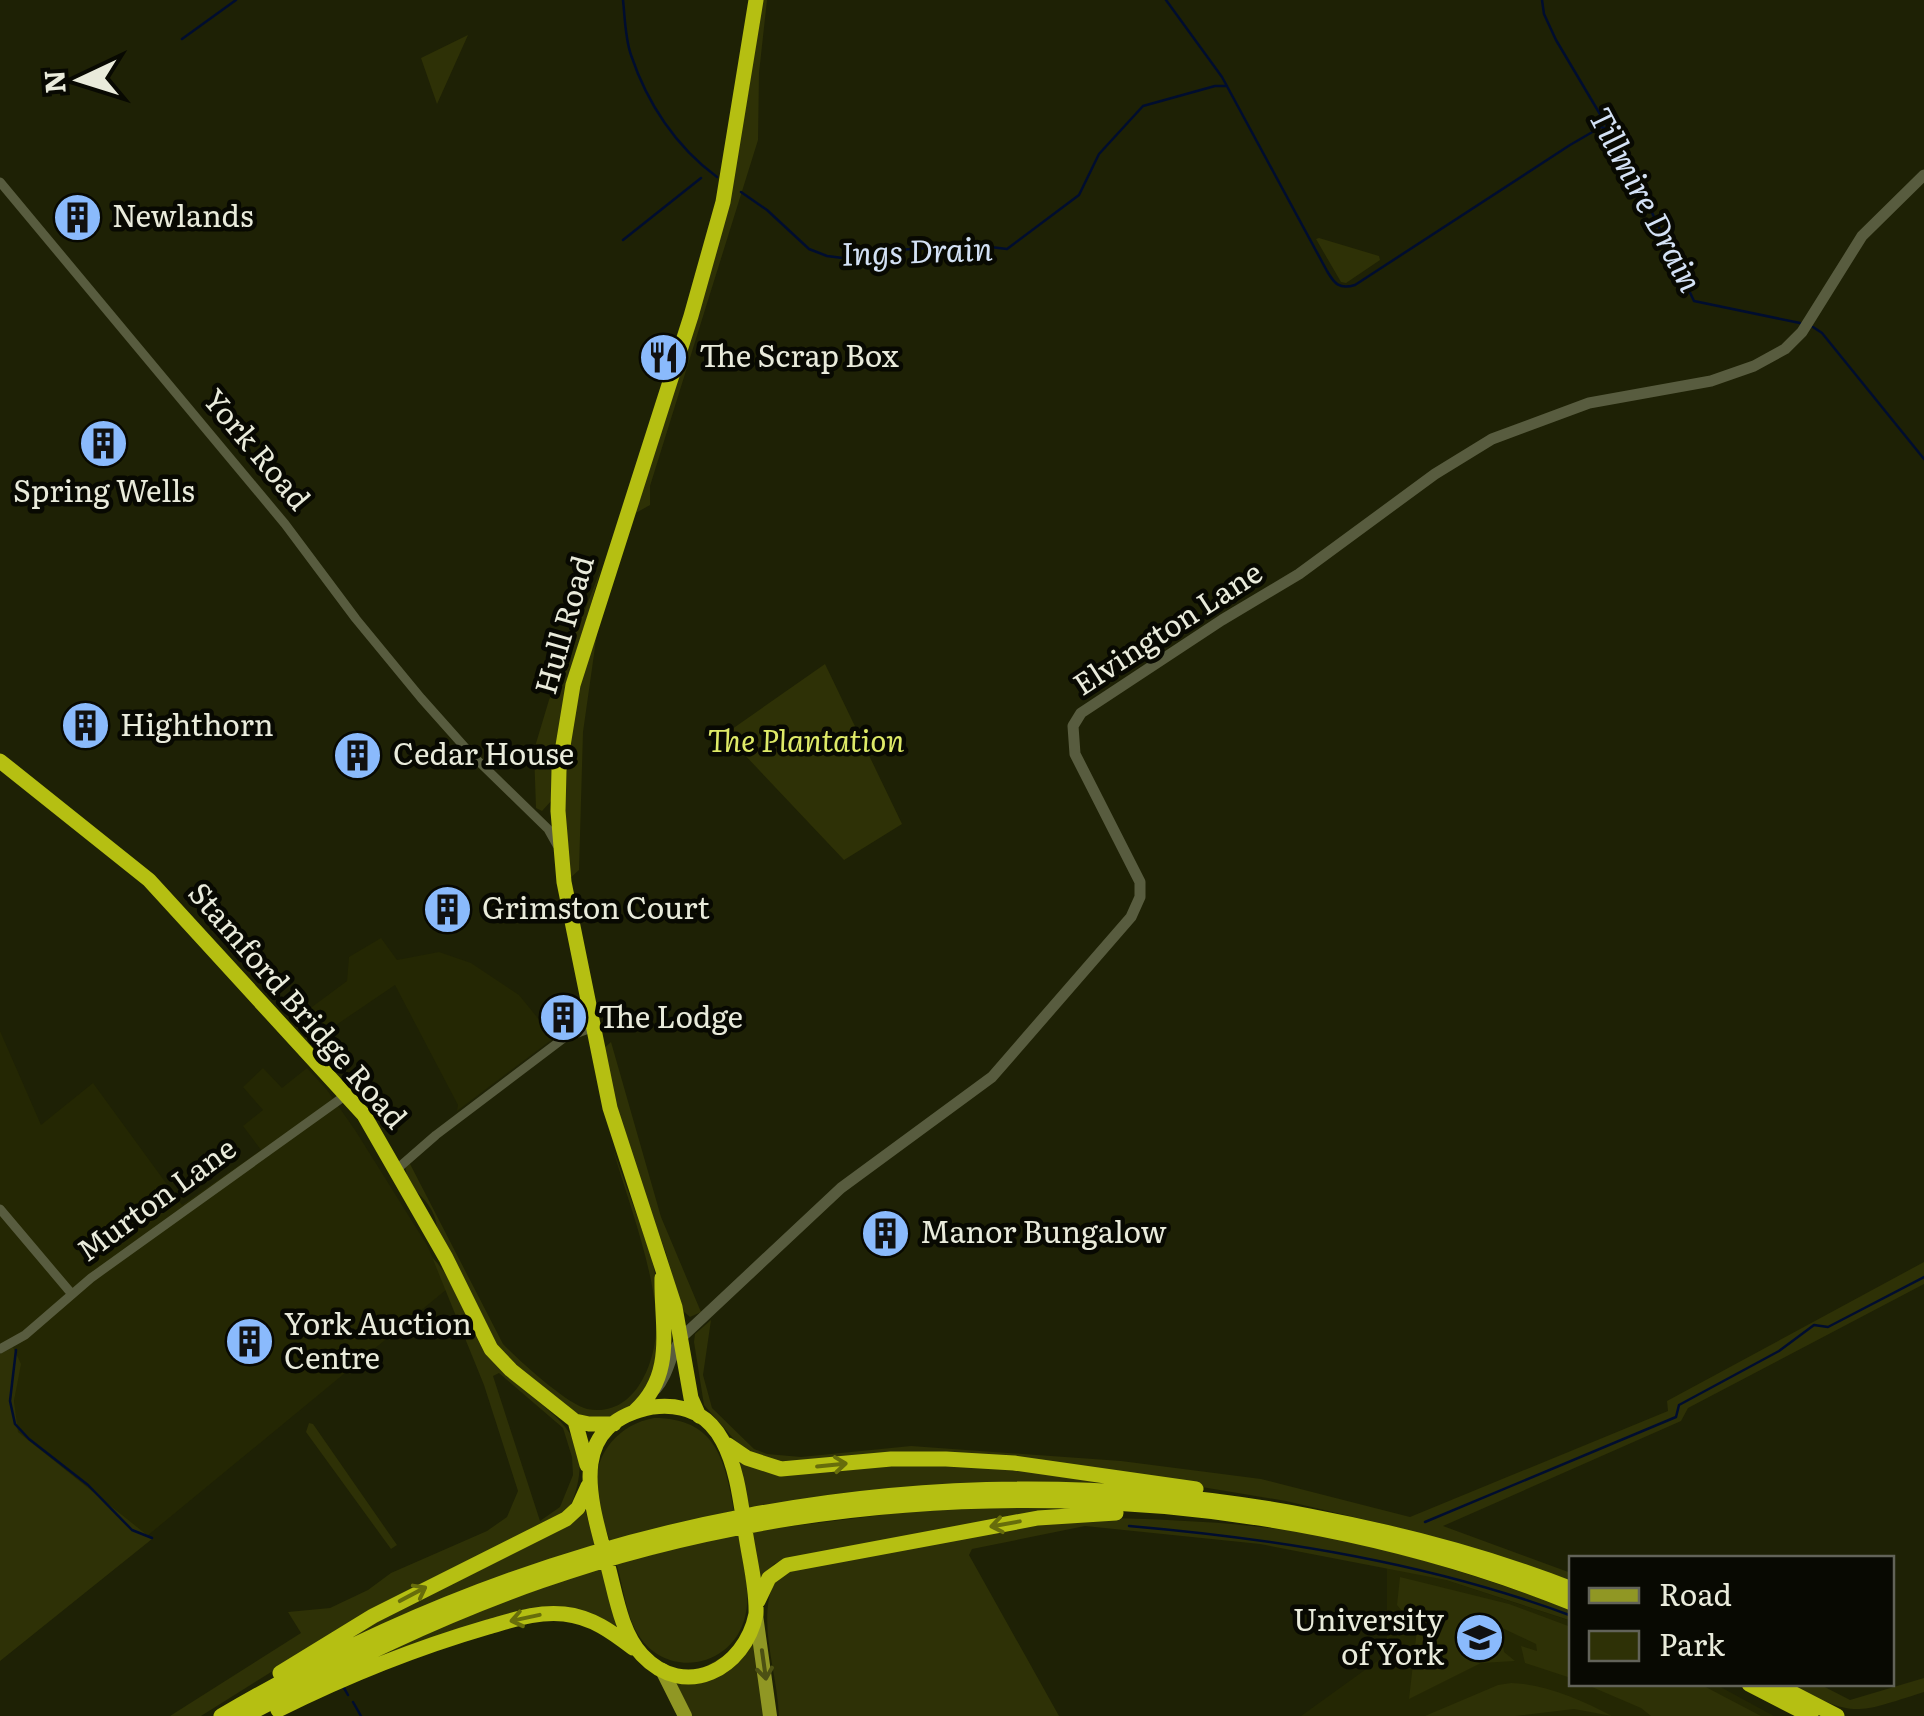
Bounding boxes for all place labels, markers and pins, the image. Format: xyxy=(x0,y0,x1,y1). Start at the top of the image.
building icon: Newlands xyxy=(51,191,103,243)
place label: Newlands xyxy=(112,192,254,236)
restaurant icon: The Scrap Box xyxy=(638,331,690,383)
place label: The Scrap Box xyxy=(699,332,899,376)
building icon: Spring Wells xyxy=(78,417,130,469)
place label: Spring Wells xyxy=(13,467,195,511)
building icon: Highthorn xyxy=(59,700,111,752)
place label: Highthorn xyxy=(120,701,274,745)
building icon: Cedar House xyxy=(332,729,384,781)
place label: Cedar House xyxy=(393,730,574,774)
building icon: Grimston Court xyxy=(421,883,473,935)
place label: Grimston Court xyxy=(482,884,710,928)
building icon: The Lodge xyxy=(537,992,589,1044)
place label: The Lodge xyxy=(598,993,743,1037)
building icon: Manor Bungalow xyxy=(859,1207,911,1259)
place label: Manor Bungalow xyxy=(920,1208,1167,1252)
place label: York Auction Centre xyxy=(284,1300,472,1378)
building icon: York Auction Centre xyxy=(223,1316,275,1368)
place label: University of York xyxy=(1293,1596,1445,1674)
school or university icon: University of York xyxy=(1453,1612,1505,1664)

